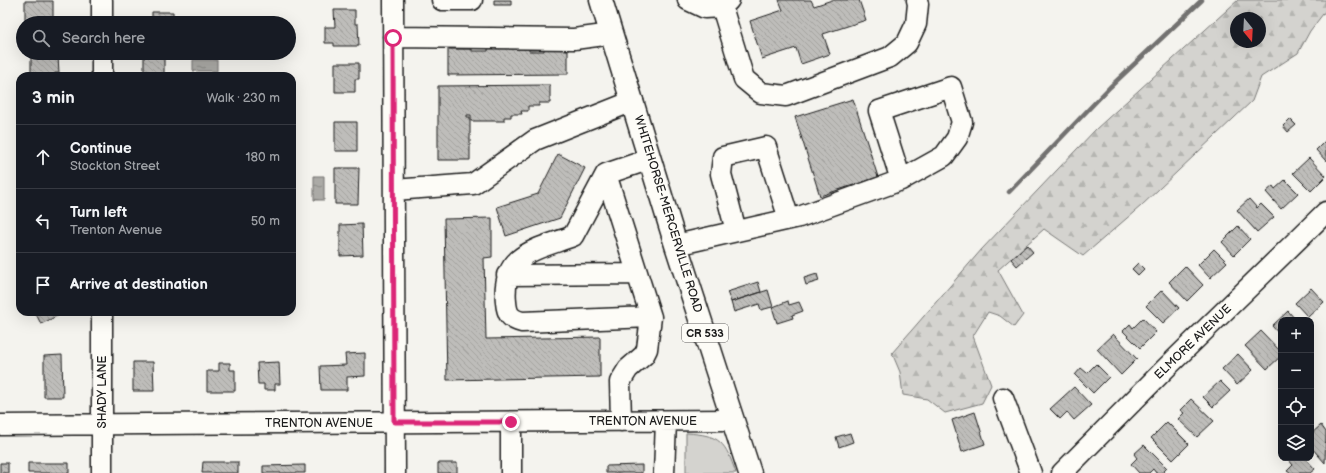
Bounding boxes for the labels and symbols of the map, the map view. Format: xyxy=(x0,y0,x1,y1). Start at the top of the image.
north arrow xyxy=(1230,12,1266,48)
route start xyxy=(384,29,402,47)
street label: WHITEHORSE-MERCERVILLE ROAD xyxy=(631,113,705,315)
street label: ELMORE AVENUE xyxy=(1151,301,1235,383)
road number: CR 533 xyxy=(682,324,728,342)
street label: SHADY LANE xyxy=(95,355,110,429)
route end xyxy=(502,413,520,431)
street label: TRENTON AVENUE xyxy=(589,414,697,429)
street label: TRENTON AVENUE xyxy=(265,416,373,431)

